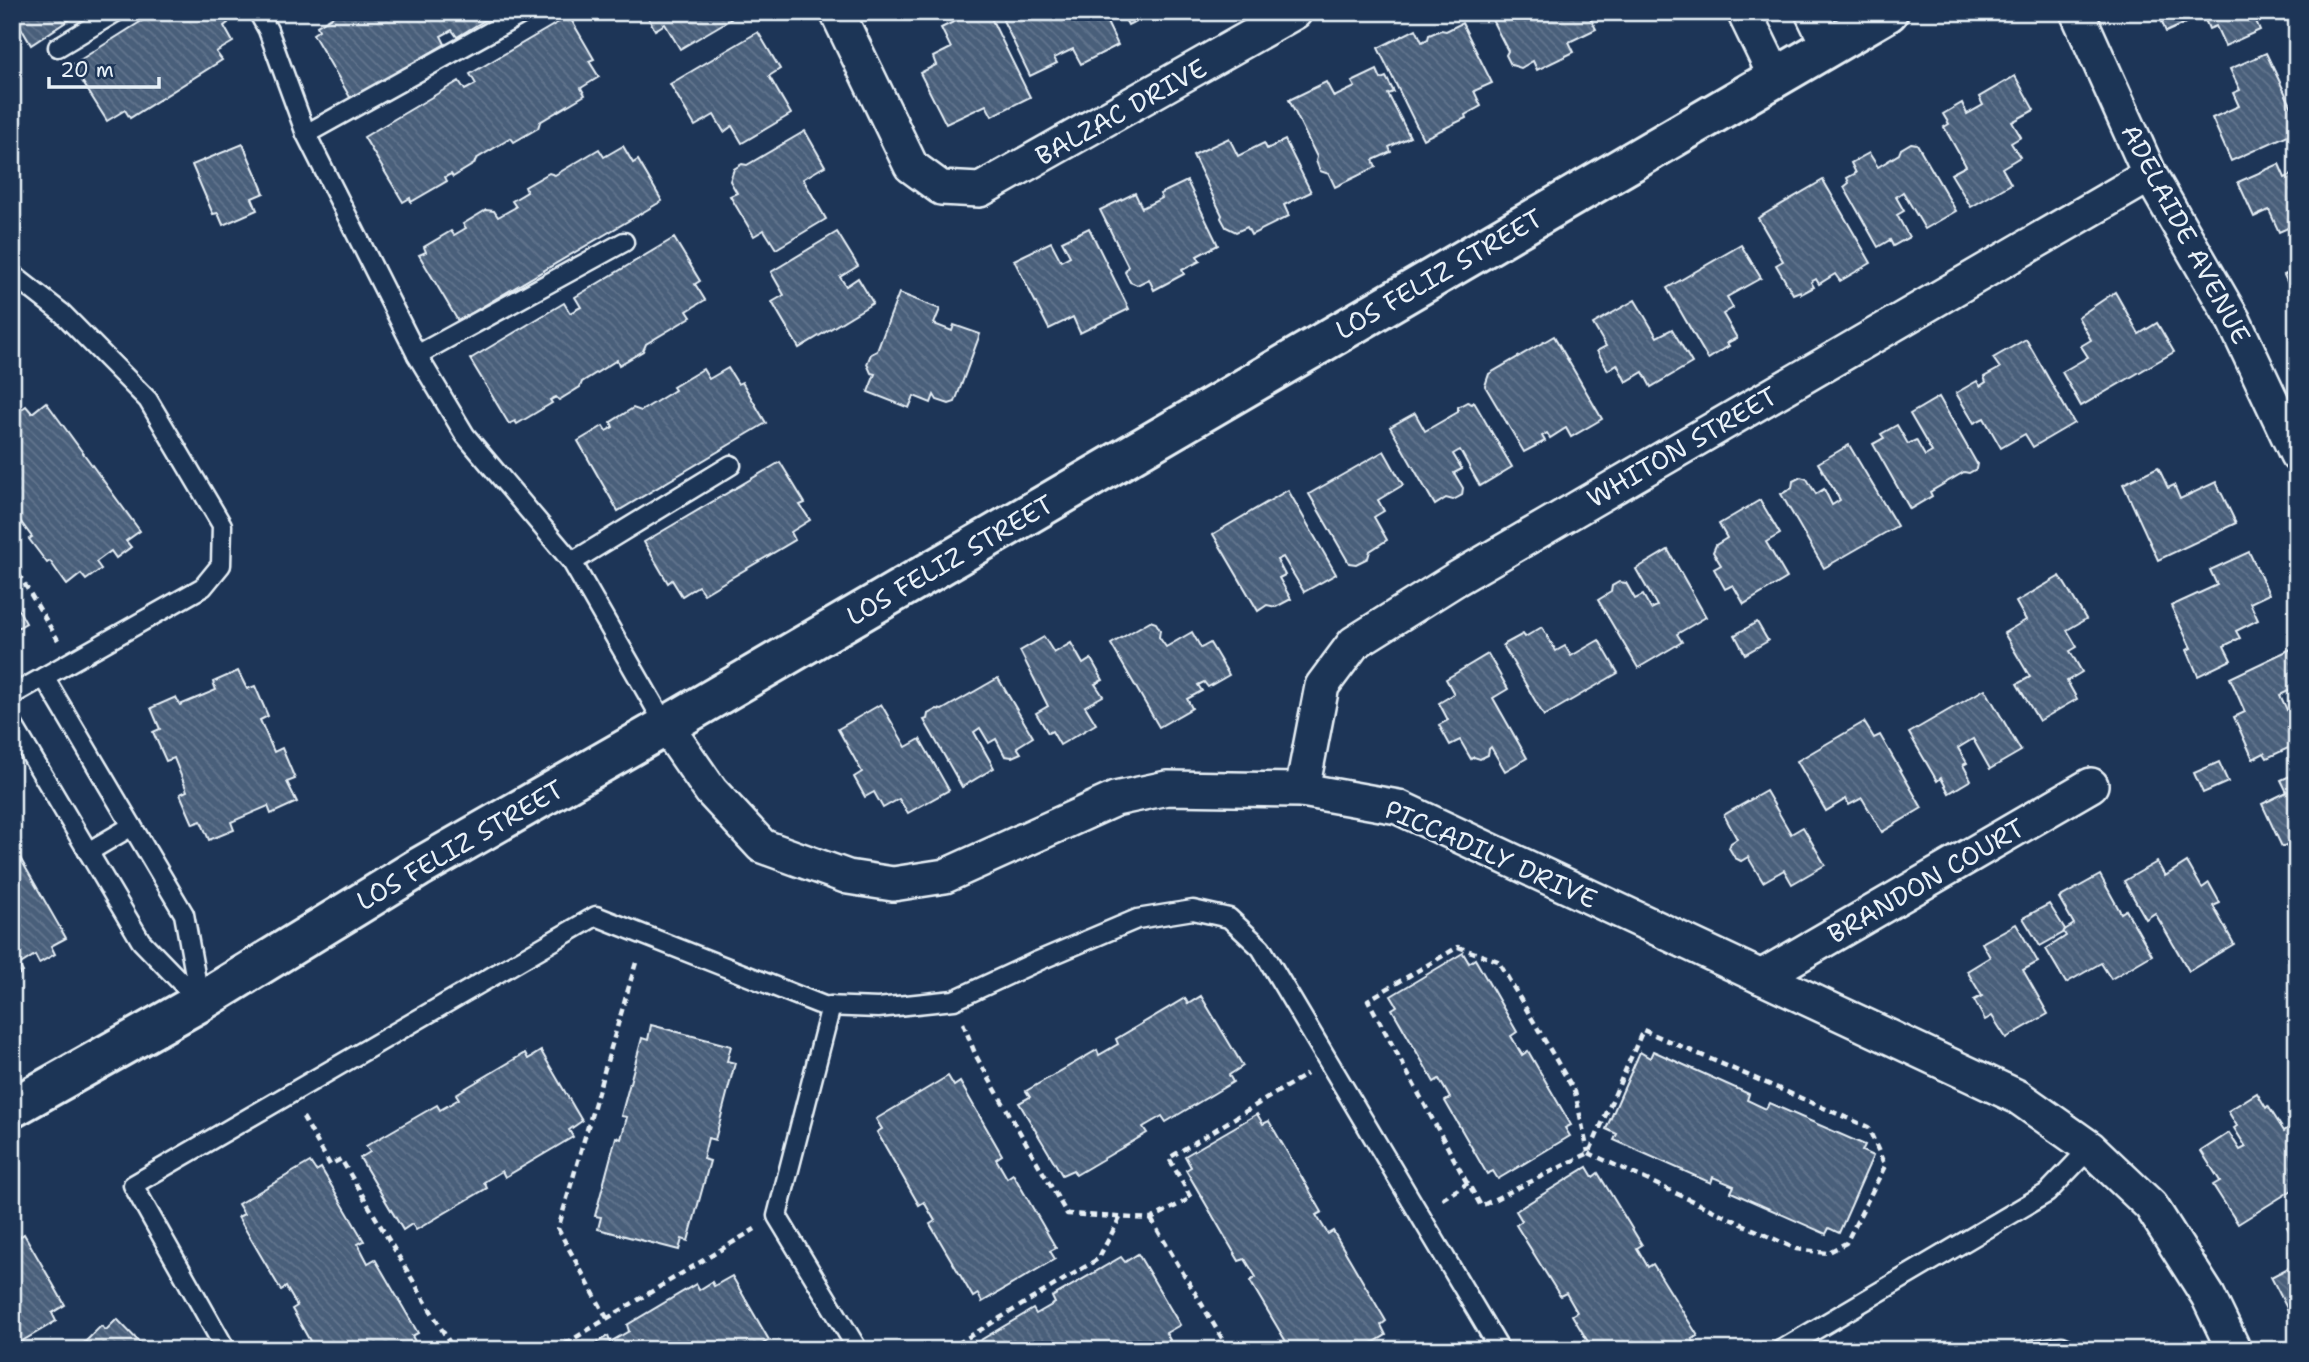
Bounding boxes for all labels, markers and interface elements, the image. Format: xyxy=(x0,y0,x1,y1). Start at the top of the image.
scale bar xyxy=(49,46,159,90)
street label: BALZAC DRIVE xyxy=(1029,50,1213,173)
text: 20 m xyxy=(60,56,114,84)
street label: ADELAIDE AVENUE xyxy=(2114,118,2259,350)
street label: LOS FELIZ STREET xyxy=(1329,200,1549,347)
street label: WHITON STREET xyxy=(1580,378,1783,515)
street label: LOS FELIZ STREET xyxy=(840,486,1060,633)
street label: LOS FELIZ STREET xyxy=(350,771,570,918)
street label: PICCADILY DRIVE xyxy=(1379,791,1603,916)
street label: BRANDON COURT xyxy=(1821,810,2031,951)

